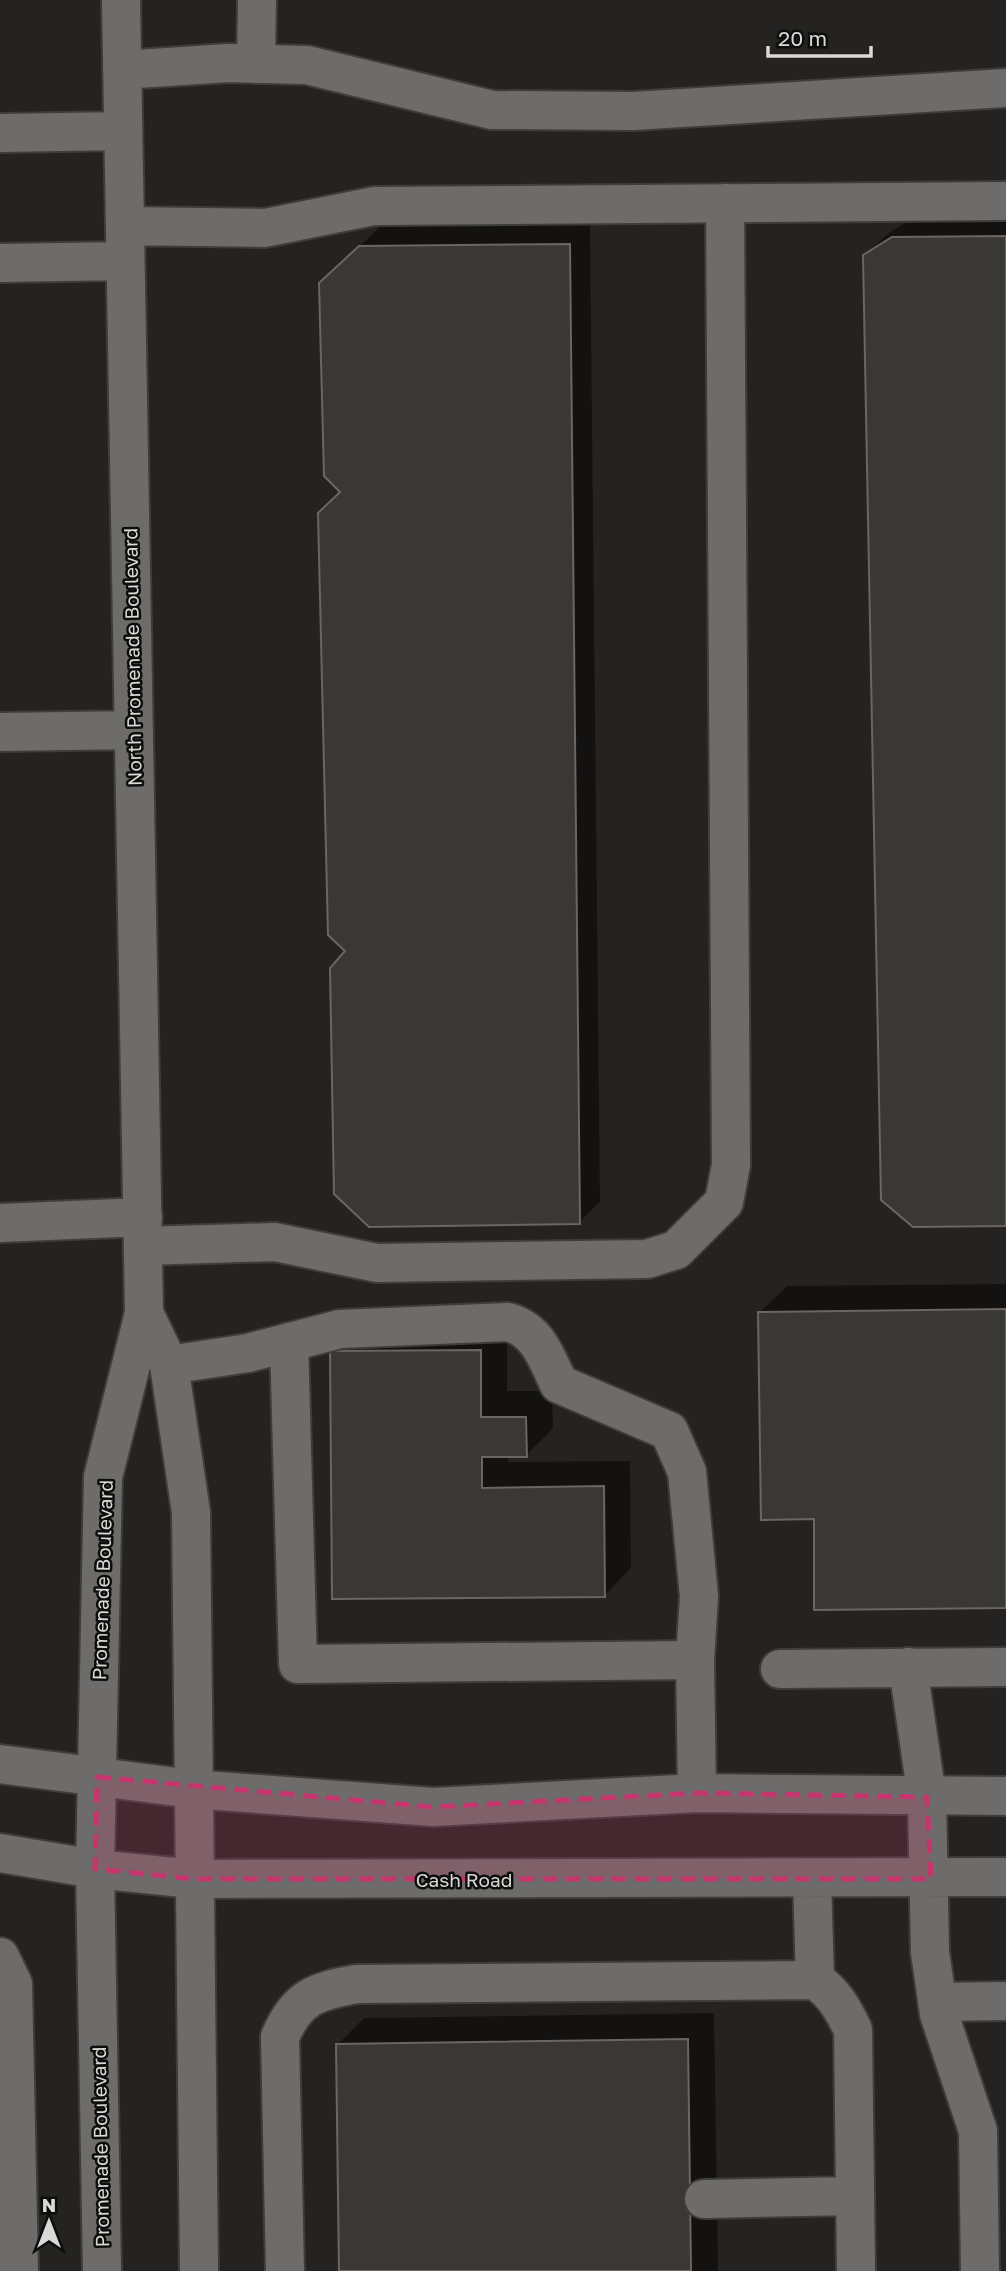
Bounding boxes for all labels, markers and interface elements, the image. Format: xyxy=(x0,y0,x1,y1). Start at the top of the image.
scale bar xyxy=(768,14,871,58)
text: 20 m xyxy=(778,25,827,51)
street label: North Promenade Boulevard xyxy=(118,528,146,786)
street label: Promenade Boulevard xyxy=(87,1479,117,1681)
street label: Cash Road xyxy=(416,1868,512,1891)
street label: Promenade Boulevard xyxy=(87,2046,113,2248)
north arrow xyxy=(14,2187,84,2257)
text: N xyxy=(42,2193,56,2216)

